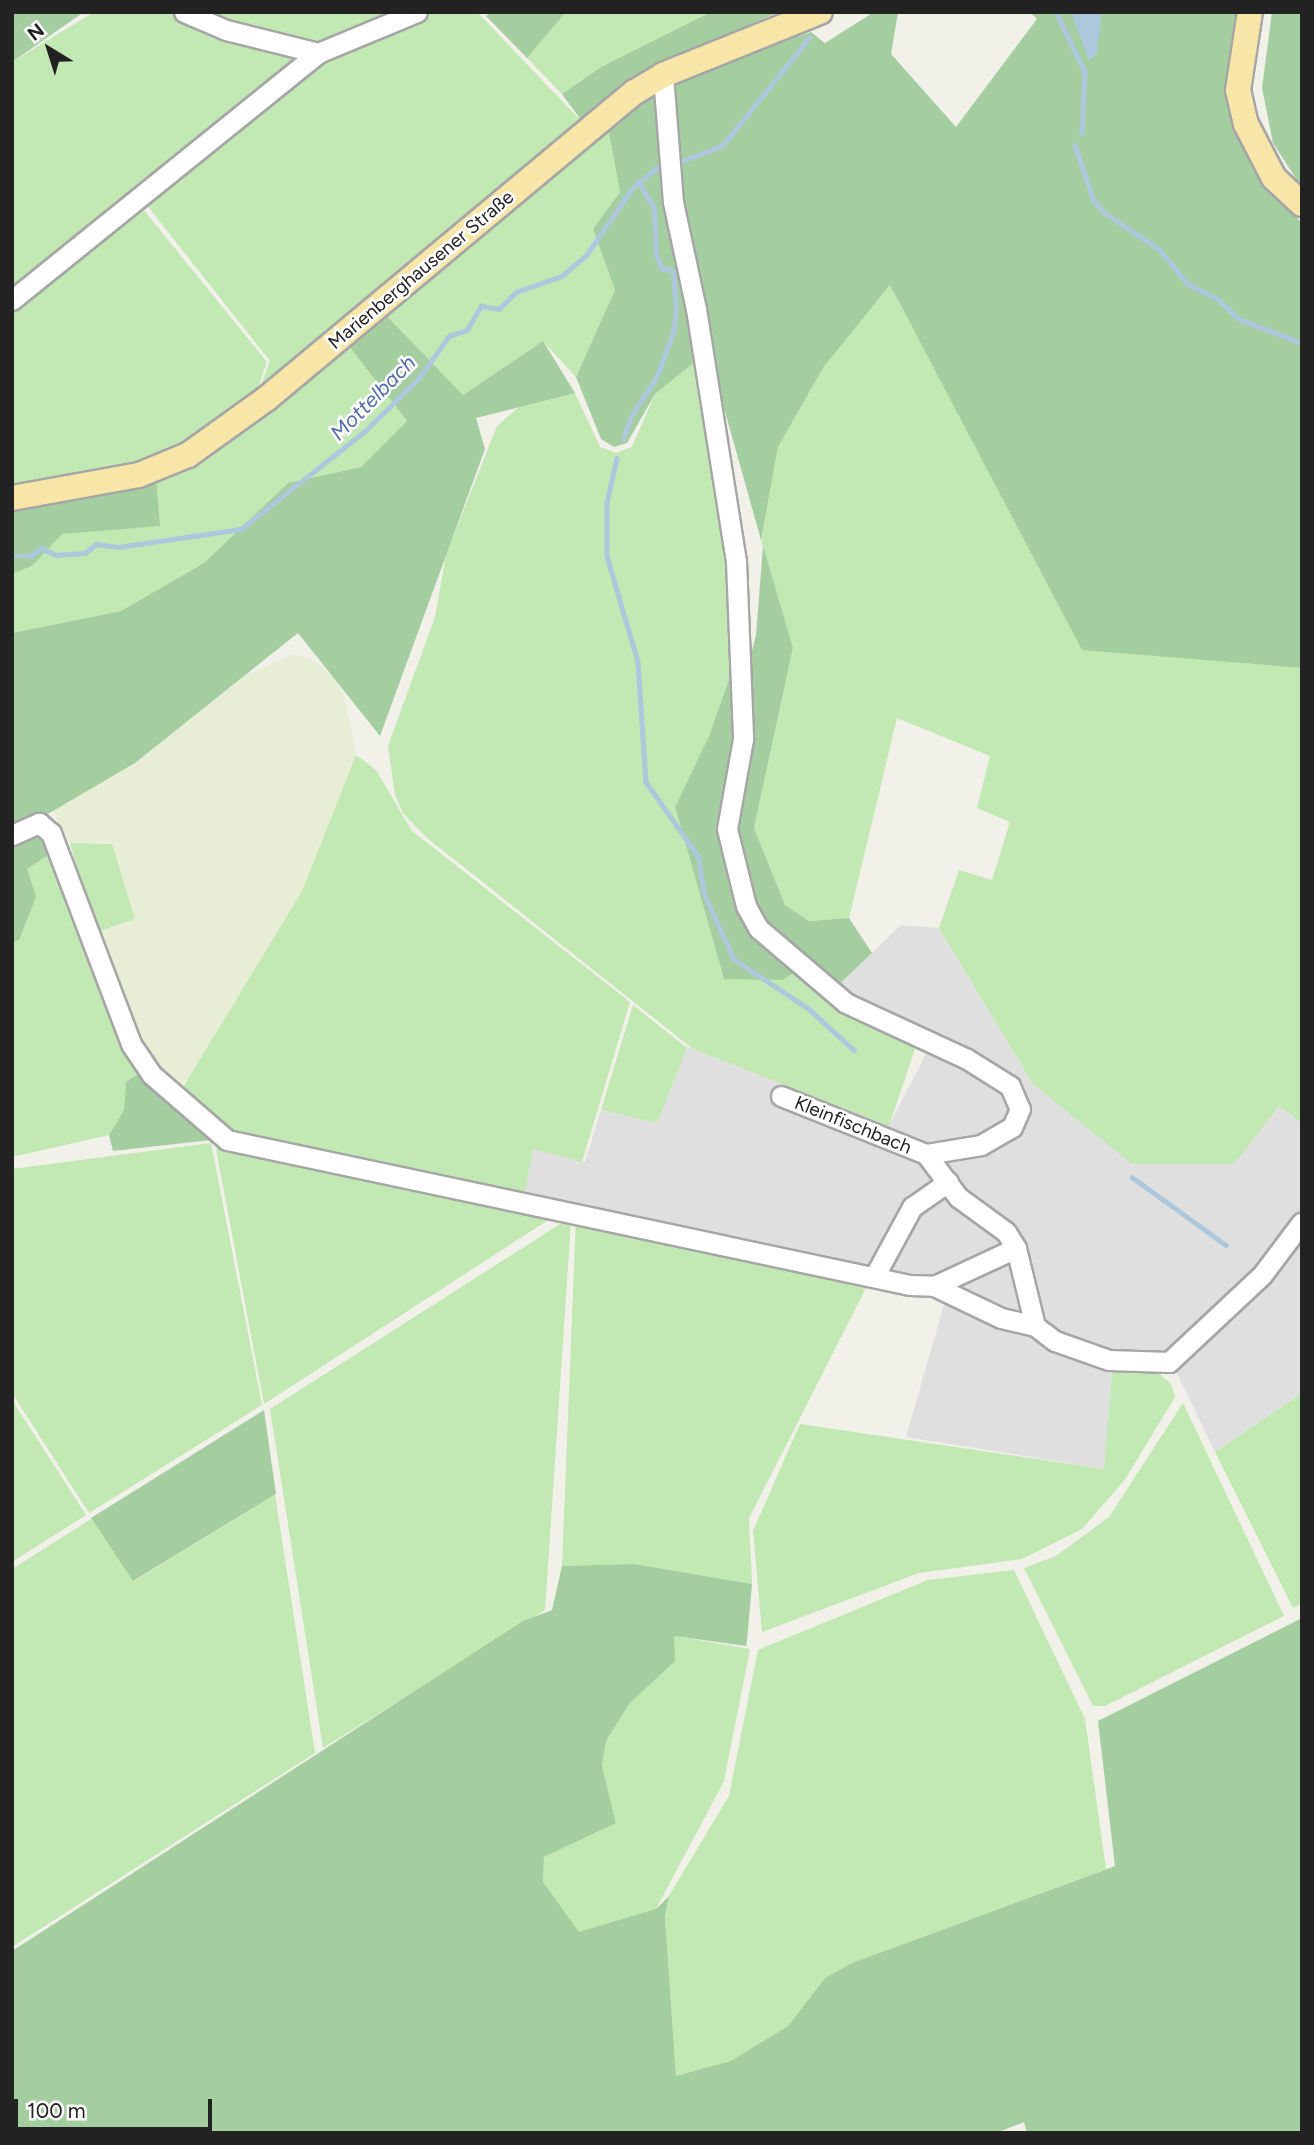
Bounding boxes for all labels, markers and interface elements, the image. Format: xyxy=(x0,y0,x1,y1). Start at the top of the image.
north arrow xyxy=(14,14,84,84)
text: N xyxy=(23,18,49,46)
street label: Marienberghausener Straße xyxy=(324,186,518,354)
water label: Mottelbach xyxy=(325,350,421,446)
street label: Kleinfischbach xyxy=(791,1091,915,1159)
scale bar xyxy=(18,2086,215,2130)
text: 100 m xyxy=(27,2098,86,2123)

